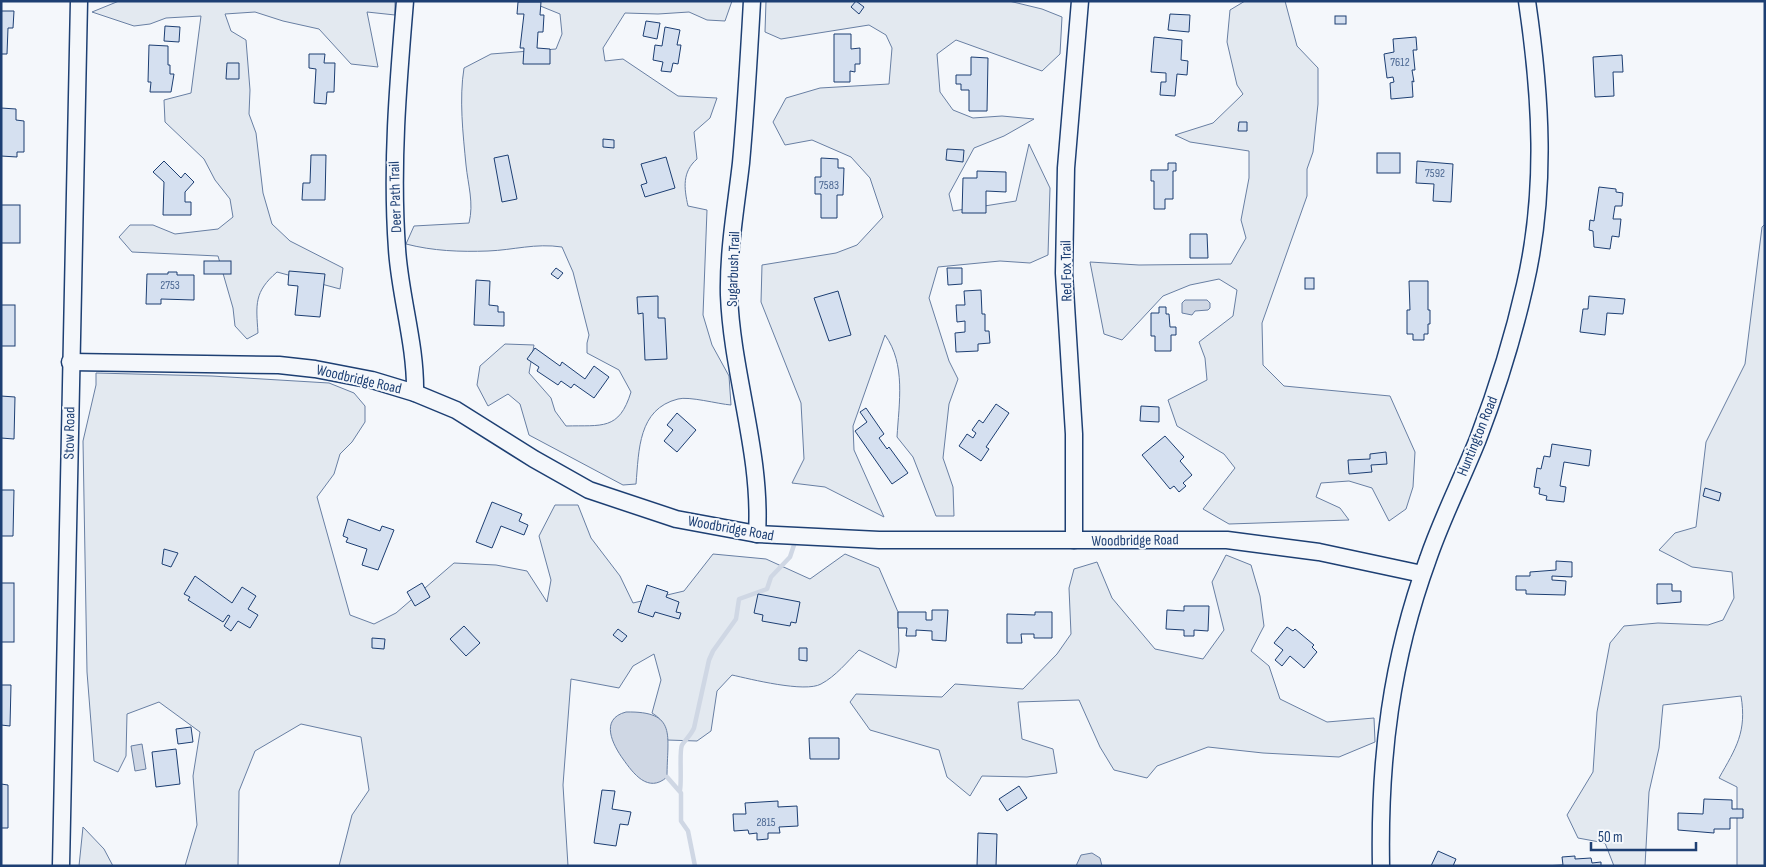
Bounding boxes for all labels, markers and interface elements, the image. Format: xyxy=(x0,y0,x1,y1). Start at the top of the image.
house number: 7612 xyxy=(1390,55,1410,70)
street label: Deer Path Trail xyxy=(385,161,406,233)
house number: 7592 xyxy=(1425,166,1445,181)
house number: 7583 xyxy=(819,178,839,193)
street label: Sugarbush Trail xyxy=(723,231,744,307)
street label: Red Fox Trail xyxy=(1056,240,1077,302)
house number: 2753 xyxy=(160,278,180,293)
street label: Woodbridge Road xyxy=(314,360,403,399)
street label: Huntington Road xyxy=(1453,393,1502,479)
street label: Stow Road xyxy=(60,406,79,460)
street label: Woodbridge Road xyxy=(686,512,775,545)
street label: Woodbridge Road xyxy=(1091,530,1179,551)
house number: 2815 xyxy=(756,815,776,830)
scale bar xyxy=(1591,820,1696,852)
text: 50 m xyxy=(1598,828,1623,847)

